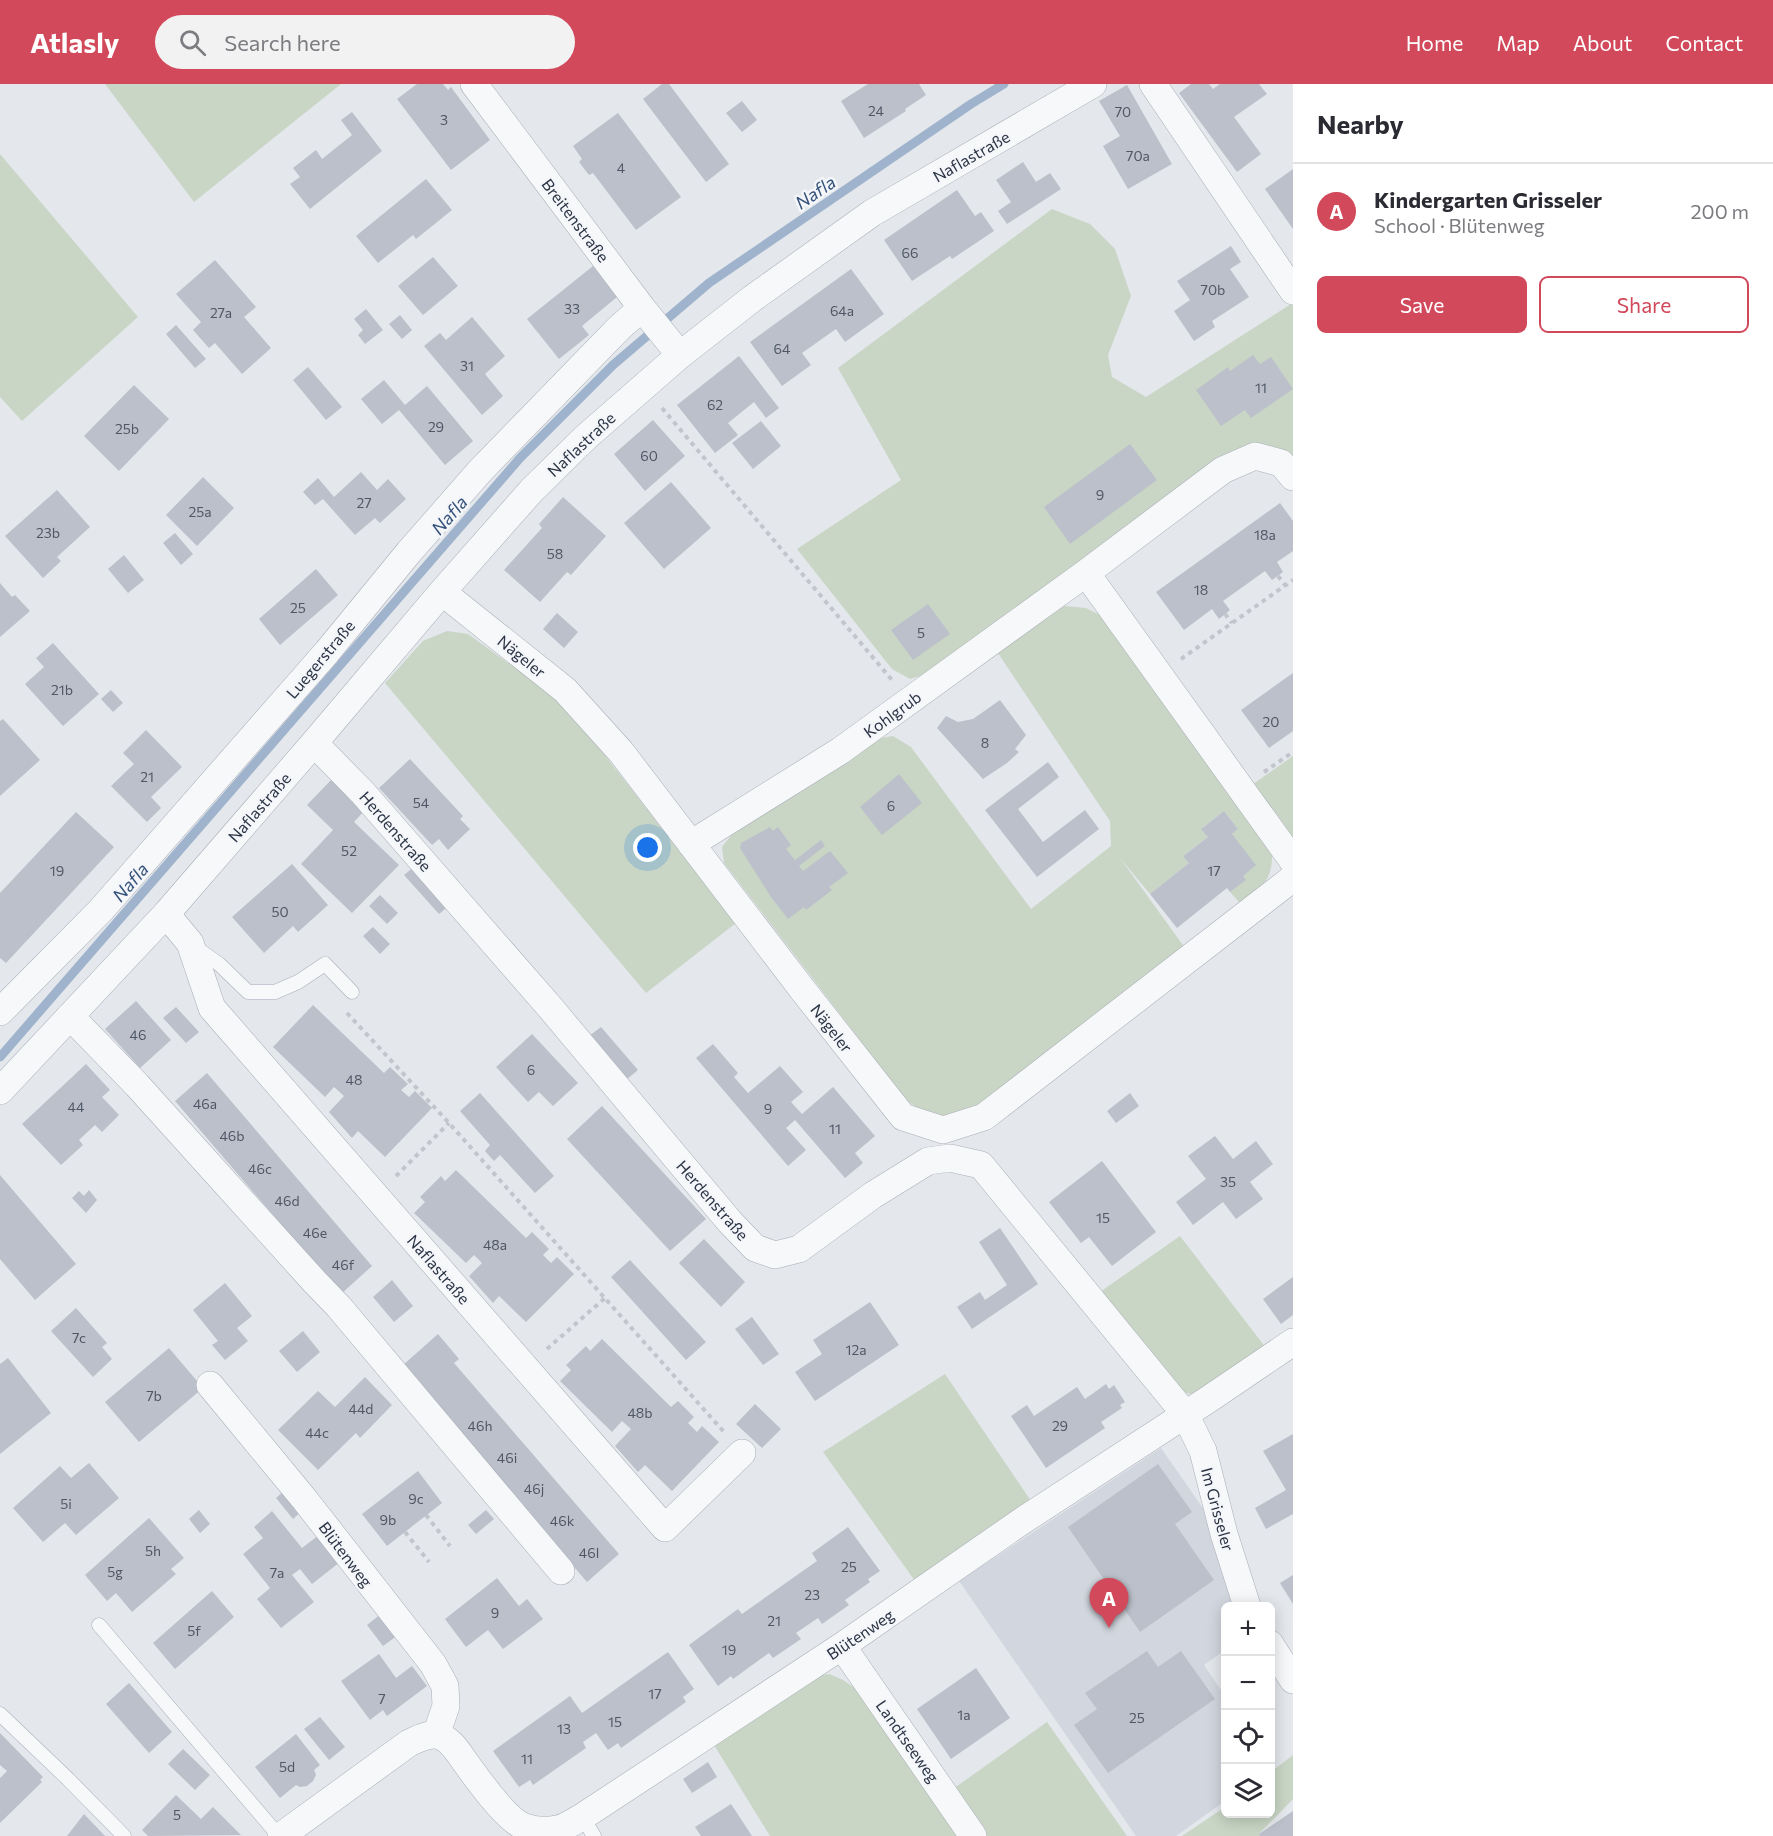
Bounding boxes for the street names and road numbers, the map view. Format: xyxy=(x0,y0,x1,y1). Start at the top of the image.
street label: Naflastraße xyxy=(929,126,1013,186)
street label: Breitenstraße xyxy=(538,175,614,265)
street label: Naflastraße xyxy=(543,408,619,480)
street label: Luegerstraße xyxy=(282,616,358,702)
street label: Nägeler xyxy=(494,631,550,681)
street label: Kohlgrub xyxy=(860,687,924,741)
street label: Naflastraße xyxy=(224,768,294,846)
street label: Herdenstraße xyxy=(356,787,436,875)
street label: Nägeler xyxy=(807,1000,857,1056)
street label: Herdenstraße xyxy=(673,1156,753,1244)
street label: Naflastraße xyxy=(404,1230,474,1308)
street label: Im Grisseler xyxy=(1198,1465,1238,1553)
street label: Blütenweg xyxy=(315,1518,377,1591)
street label: Blütenweg xyxy=(823,1604,897,1663)
street label: Landtseeweg xyxy=(873,1696,944,1786)

